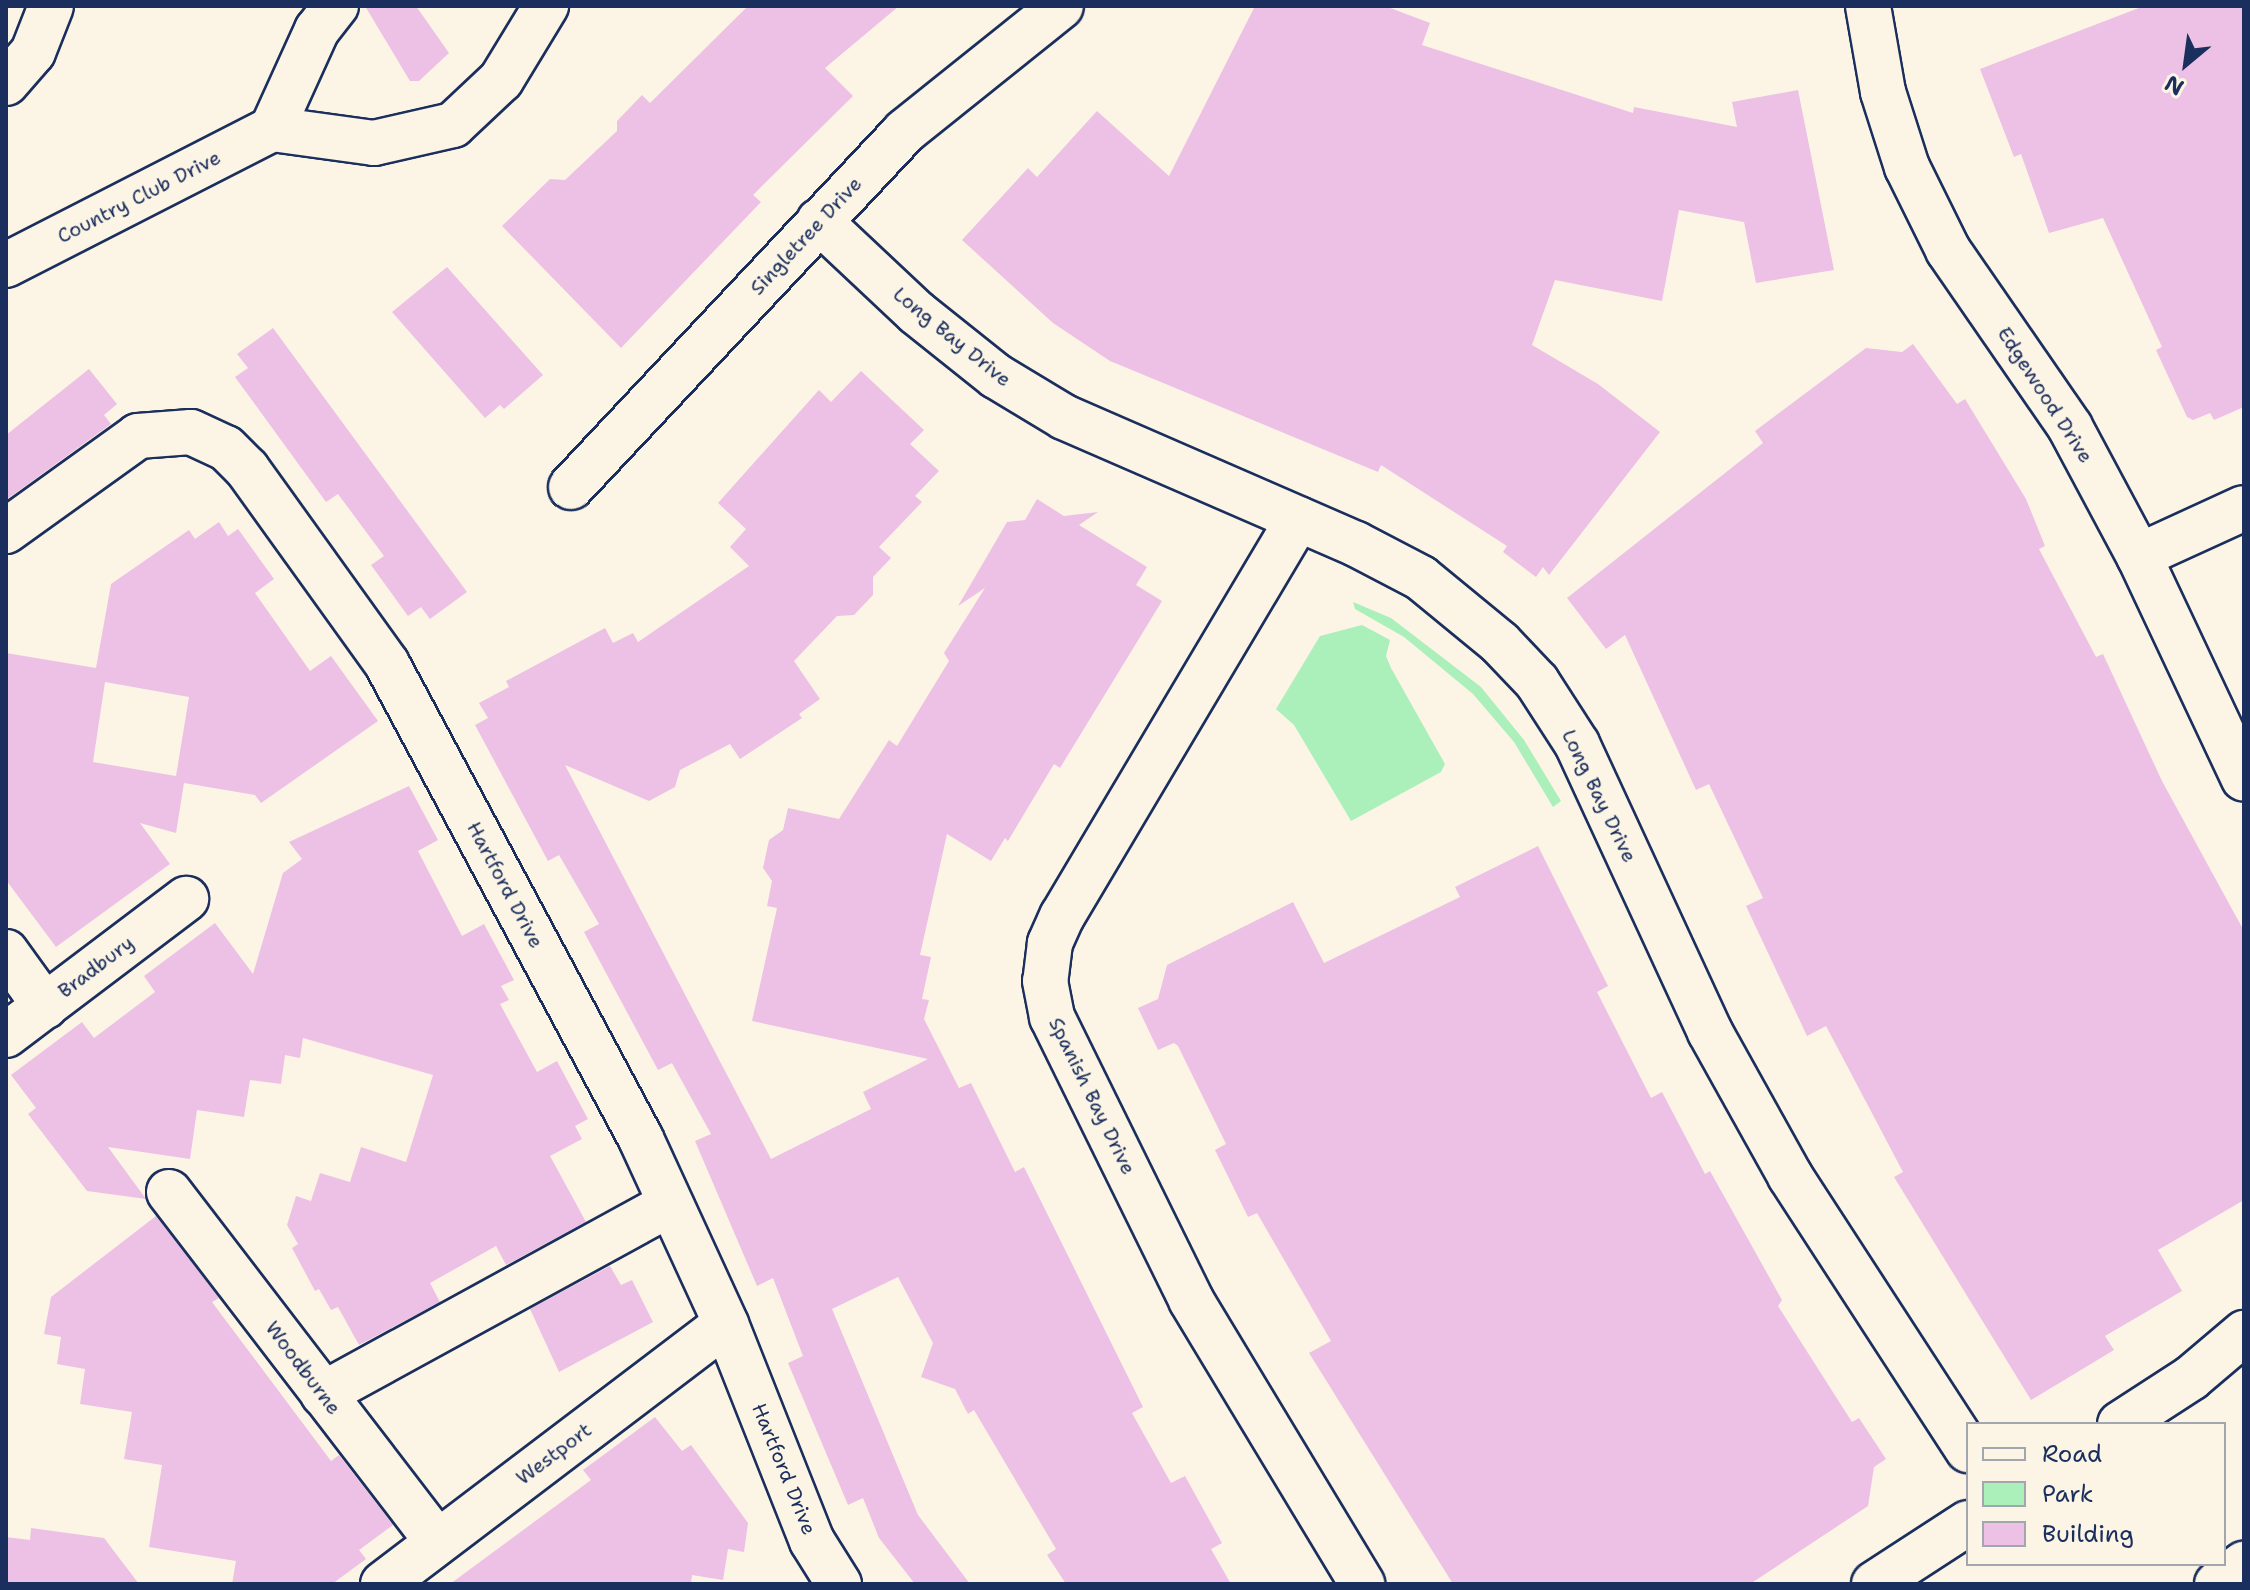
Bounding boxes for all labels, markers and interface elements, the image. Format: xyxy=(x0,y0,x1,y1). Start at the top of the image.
north arrow xyxy=(2146,24,2226,104)
text: N xyxy=(2159,69,2189,102)
street label: Country Club Drive xyxy=(53,145,225,249)
street label: Singletree Drive xyxy=(745,172,867,300)
street label: Long Bay Drive xyxy=(888,282,1016,392)
street label: Edgewood Drive xyxy=(1992,322,2098,468)
street label: Long Bay Drive xyxy=(1556,726,1642,866)
street label: Hartford Drive xyxy=(462,818,548,952)
street label: Bradbury xyxy=(53,931,139,1003)
street label: Spanish Bay Drive xyxy=(1044,1014,1140,1178)
street label: Woodburne xyxy=(260,1317,346,1419)
street label: Hartford Drive xyxy=(747,1400,821,1538)
street label: Westport xyxy=(512,1418,596,1490)
legend xyxy=(1966,1422,2226,1566)
text: Road xyxy=(2042,1438,2102,1470)
text: Park xyxy=(2042,1478,2094,1510)
text: Building xyxy=(2042,1518,2134,1550)

